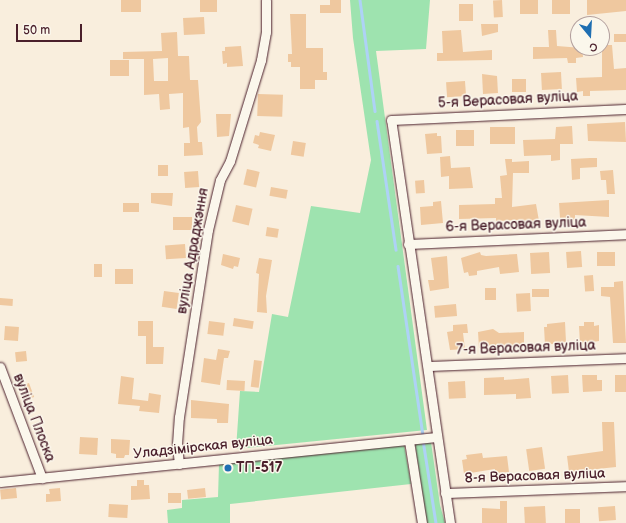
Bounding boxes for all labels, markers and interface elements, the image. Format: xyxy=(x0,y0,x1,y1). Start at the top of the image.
scale bar xyxy=(18,16,84,42)
north arrow xyxy=(570,16,610,56)
text: 50 m xyxy=(23,23,50,38)
text: С xyxy=(588,40,599,54)
street label: 5-я Верасовая вуліца xyxy=(437,88,579,112)
street label: вуліца Адраджэння xyxy=(174,187,212,315)
street label: 6-я Верасовая вуліца xyxy=(445,214,587,236)
street label: 7-я Верасовая вуліца xyxy=(456,337,596,359)
street label: вуліца Плоска xyxy=(9,371,59,465)
street label: Уладзімірская вуліца xyxy=(132,431,274,463)
place label: ТП-517 xyxy=(236,460,282,476)
marker: ТП-517 xyxy=(223,463,233,473)
street label: 8-я Верасовая вуліца xyxy=(464,465,606,487)

